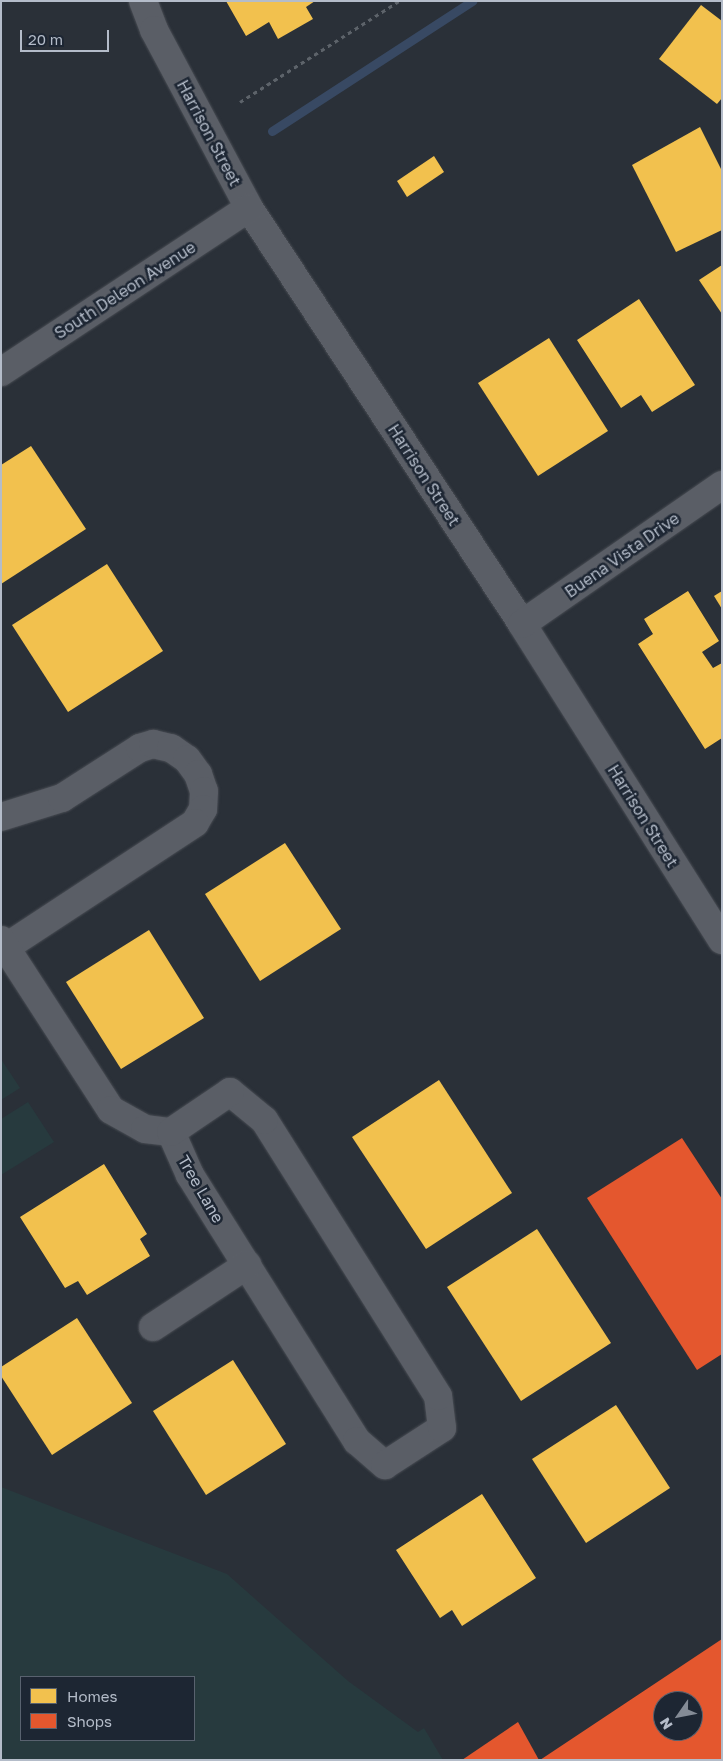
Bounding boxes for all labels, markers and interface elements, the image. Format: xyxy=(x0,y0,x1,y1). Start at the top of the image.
scale bar xyxy=(22,20,111,52)
text: 20 m xyxy=(28,30,63,48)
street label: Harrison Street xyxy=(173,77,245,189)
street label: South Deleon Avenue xyxy=(51,237,199,343)
street label: Harrison Street xyxy=(384,421,464,529)
street label: Buena Vista Drive xyxy=(561,508,683,602)
street label: Harrison Street xyxy=(604,761,682,871)
street label: Tree Lane xyxy=(174,1152,228,1226)
legend xyxy=(20,1676,195,1741)
text: Homes xyxy=(67,1687,117,1705)
north arrow xyxy=(653,1691,703,1741)
text: Shops xyxy=(67,1712,112,1730)
text: N xyxy=(656,1715,676,1733)

